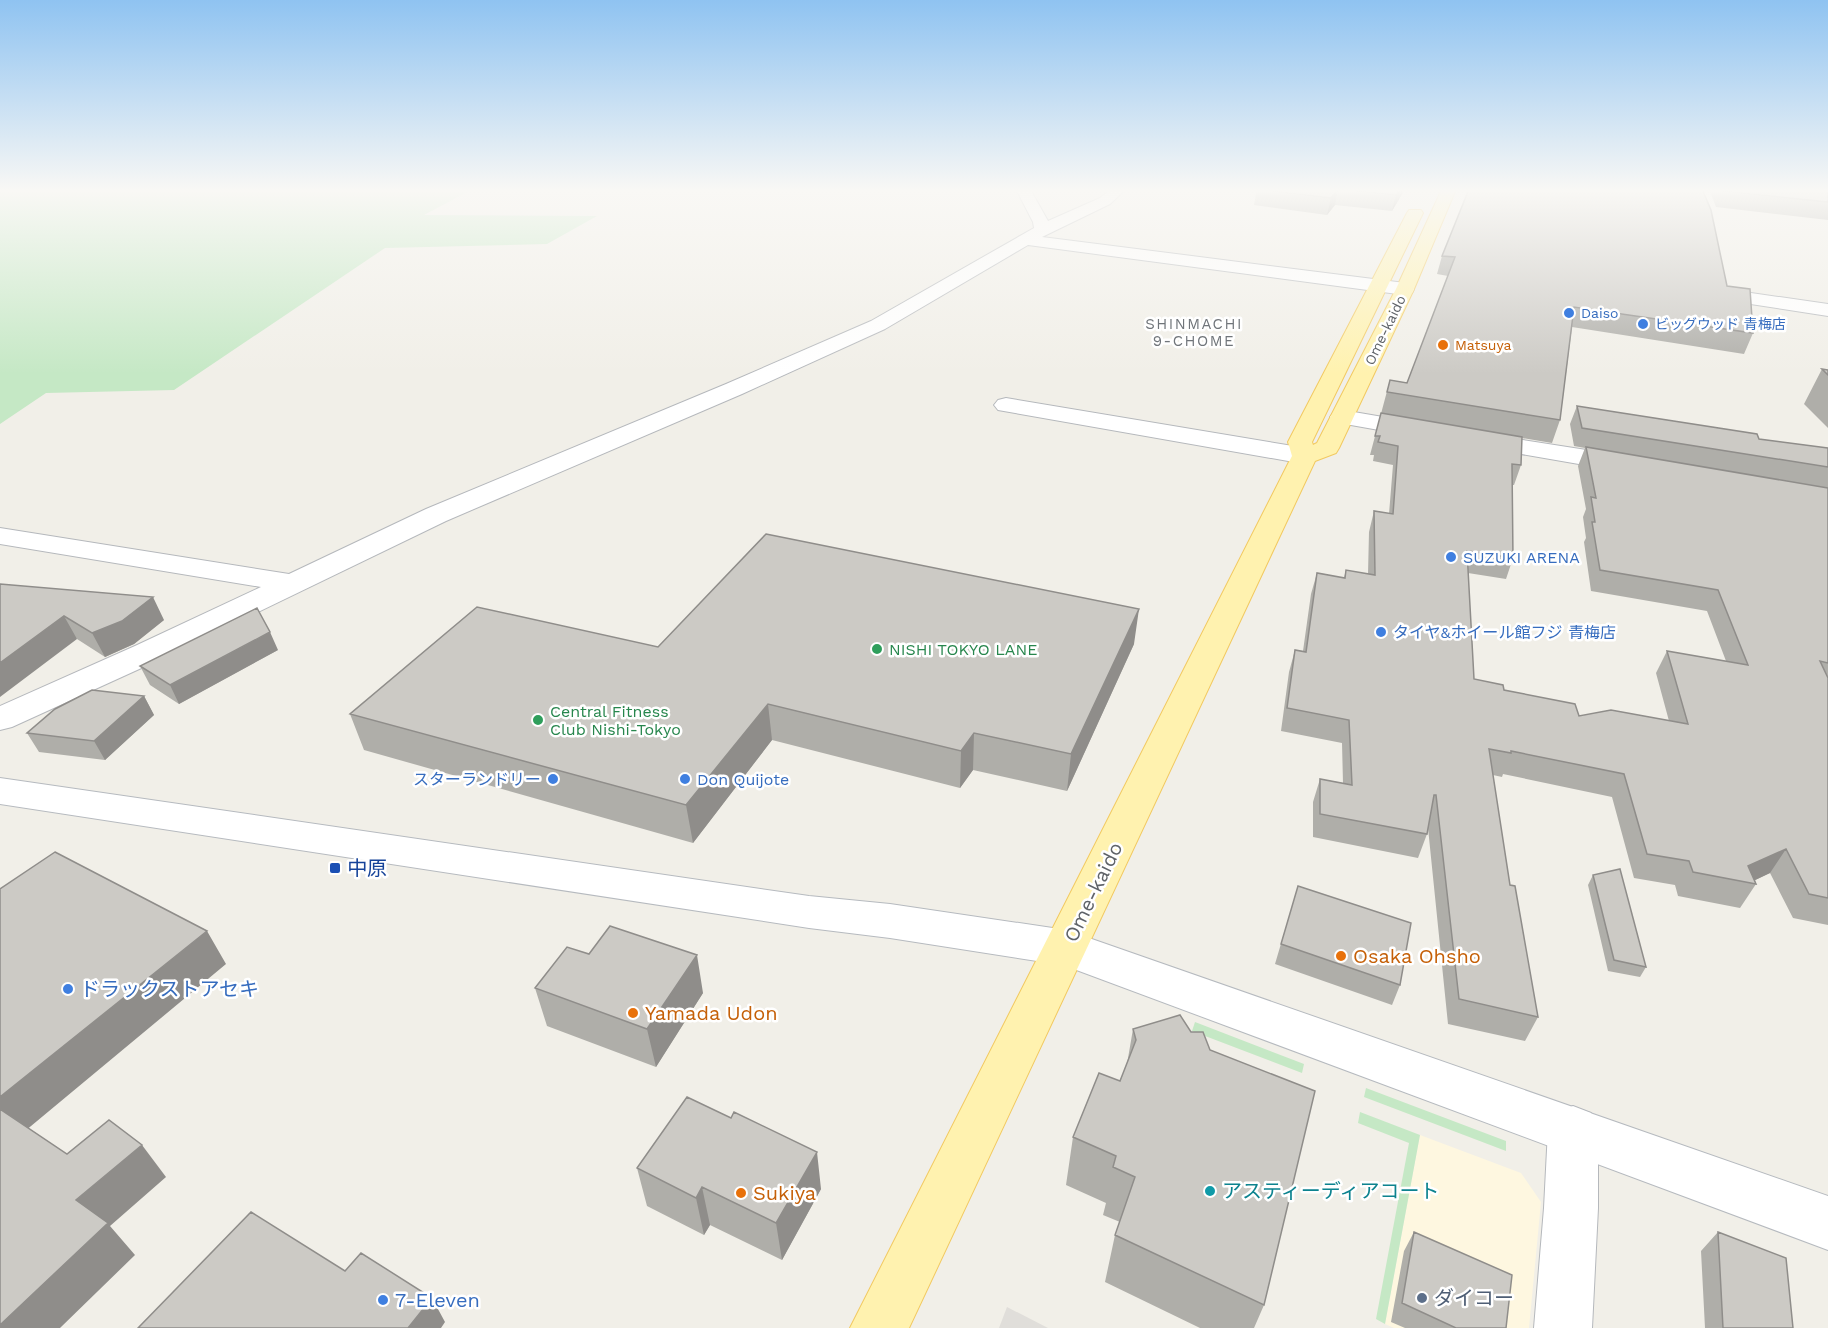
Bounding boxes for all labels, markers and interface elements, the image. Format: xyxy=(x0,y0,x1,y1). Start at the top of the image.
street label: Ome-kaido xyxy=(1361,293,1409,367)
place label: Daiso xyxy=(1581,305,1619,321)
marker: Daiso xyxy=(1562,306,1576,320)
district label: SHINMACHI 9-CHOME xyxy=(1145,315,1243,350)
place label: ビッグウッド 青梅店 xyxy=(1655,316,1786,332)
marker: ビッグウッド 青梅店 xyxy=(1636,317,1650,331)
place label: Matsuya xyxy=(1455,337,1511,353)
marker: Matsuya xyxy=(1436,338,1450,352)
place label: SUZUKI ARENA xyxy=(1463,548,1580,567)
marker: SUZUKI ARENA xyxy=(1444,550,1458,564)
place label: タイヤ&ホイール館フジ 青梅店 xyxy=(1393,623,1616,642)
marker: タイヤ&ホイール館フジ 青梅店 xyxy=(1374,625,1388,639)
place label: NISHI TOKYO LANE xyxy=(889,640,1037,659)
marker: NISHI TOKYO LANE xyxy=(870,642,884,656)
place label: Central Fitness Club Nishi-Tokyo xyxy=(550,702,681,739)
marker: Central Fitness Club Nishi-Tokyo xyxy=(531,713,545,727)
place label: スターランドリー xyxy=(413,770,541,789)
place label: Don Quijote xyxy=(697,770,789,789)
marker: スターランドリー xyxy=(546,772,560,786)
marker: Don Quijote xyxy=(678,772,692,786)
street label: Ome-kaido xyxy=(1059,838,1127,946)
place label: 中原 xyxy=(347,856,387,880)
marker: 中原 xyxy=(328,861,342,875)
place label: Osaka Ohsho xyxy=(1353,944,1481,968)
marker: Osaka Ohsho xyxy=(1334,949,1348,963)
place label: ドラックストアセキ xyxy=(80,977,259,1001)
marker: ドラックストアセキ xyxy=(61,982,75,996)
place label: Yamada Udon xyxy=(645,1001,778,1025)
marker: Yamada Udon xyxy=(626,1006,640,1020)
place label: アスティーディアコート xyxy=(1222,1179,1439,1203)
place label: Sukiya xyxy=(753,1181,816,1205)
marker: アスティーディアコート xyxy=(1203,1184,1217,1198)
marker: Sukiya xyxy=(734,1186,748,1200)
place label: ダイコー xyxy=(1434,1286,1514,1310)
place label: 7-Eleven xyxy=(395,1288,480,1312)
marker: ダイコー xyxy=(1415,1291,1429,1305)
marker: 7-Eleven xyxy=(376,1293,390,1307)

